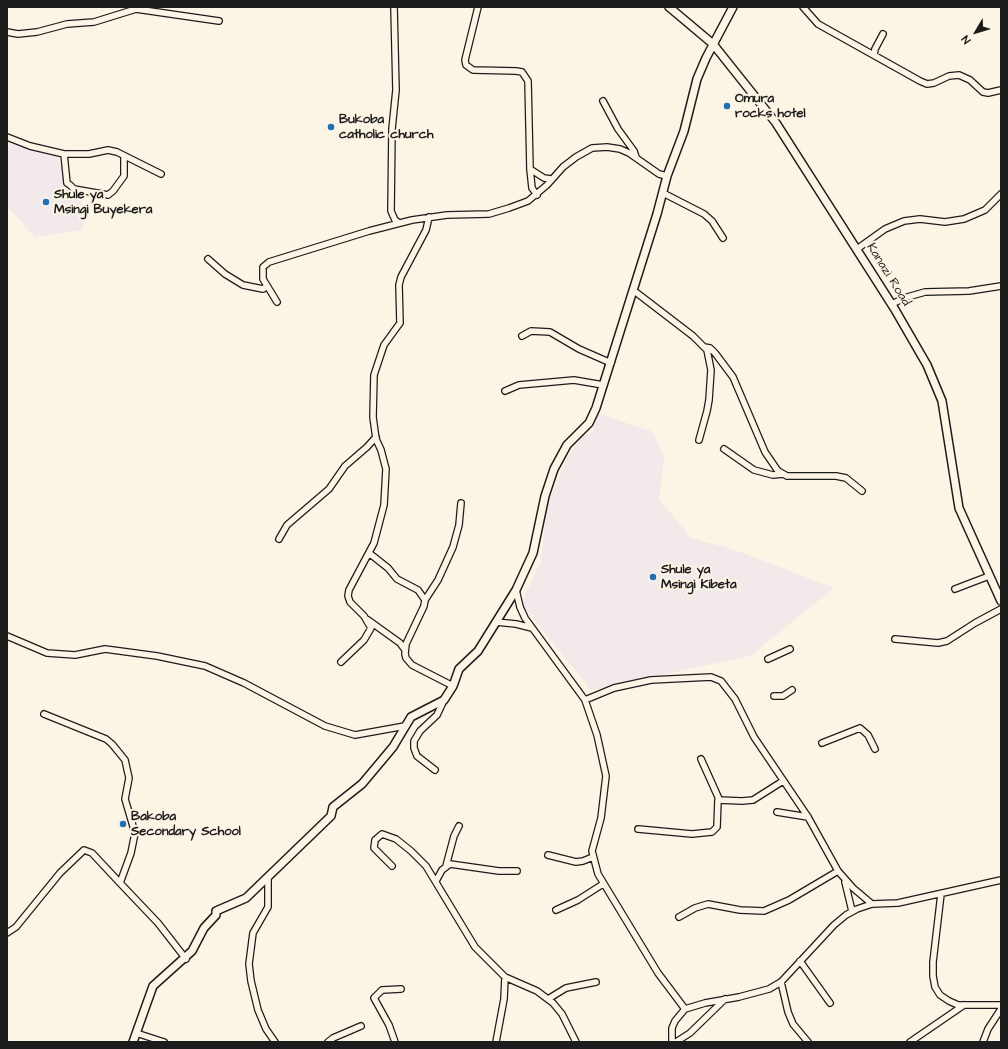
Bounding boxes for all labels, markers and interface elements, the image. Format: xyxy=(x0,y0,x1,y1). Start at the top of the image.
north arrow xyxy=(956,12,996,52)
text: N xyxy=(958,32,974,47)
place label: Omura rocks hotel xyxy=(735,91,806,122)
marker: Omura rocks hotel xyxy=(722,101,732,111)
place label: Bukoba catholic church xyxy=(339,112,433,143)
marker: Bukoba catholic church xyxy=(326,122,336,132)
place label: Shule ya Msingi Buyekera xyxy=(54,187,152,218)
marker: Shule ya Msingi Buyekera xyxy=(41,197,51,207)
street label: Kanazi Road xyxy=(863,241,913,309)
place label: Shule ya Msingi Kibeta xyxy=(661,562,737,593)
marker: Shule ya Msingi Kibeta xyxy=(648,572,658,582)
place label: Bakoba Secondary School xyxy=(131,809,241,840)
marker: Bakoba Secondary School xyxy=(118,819,128,829)

